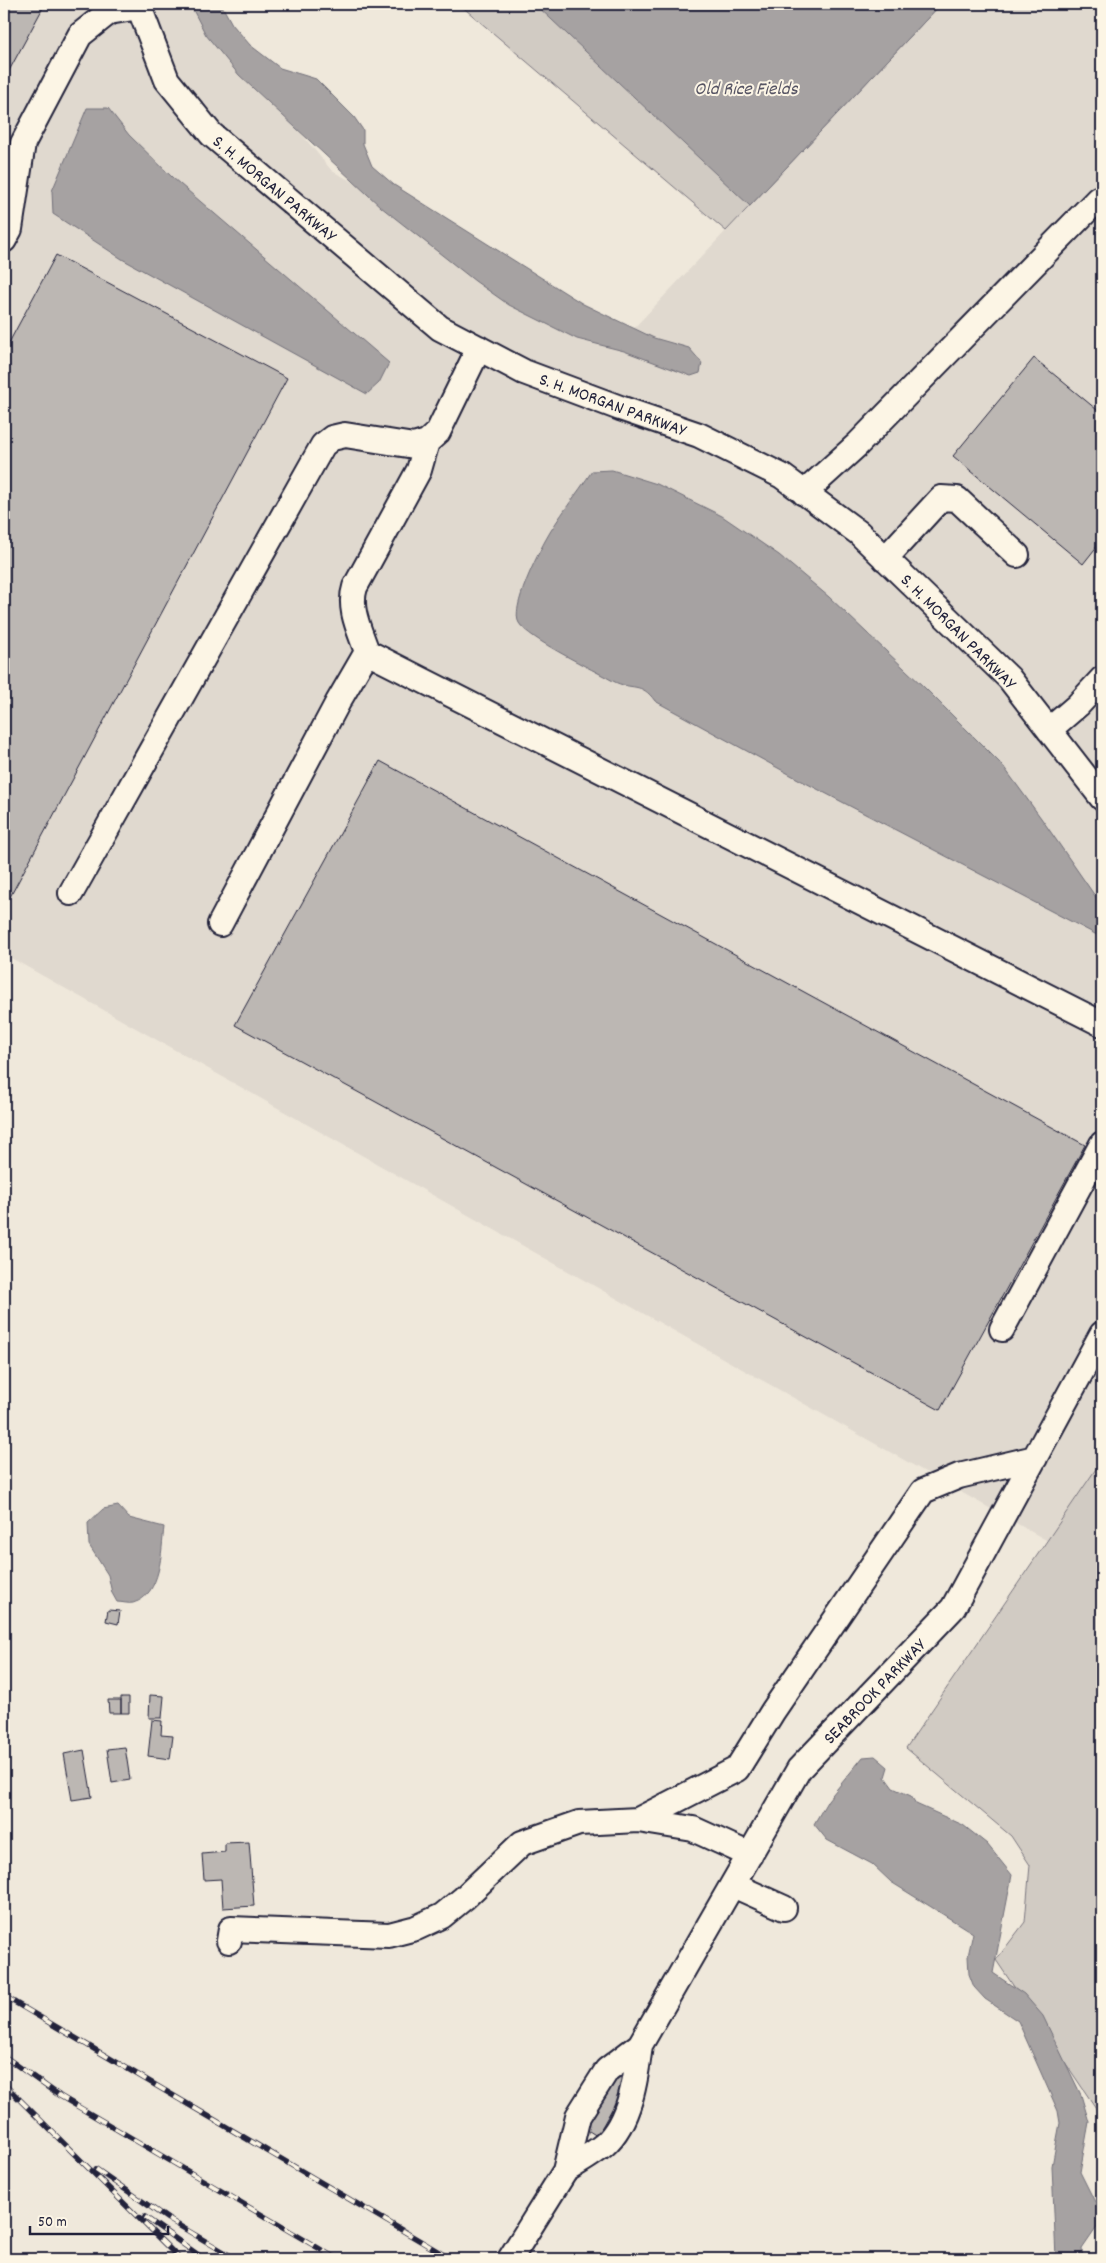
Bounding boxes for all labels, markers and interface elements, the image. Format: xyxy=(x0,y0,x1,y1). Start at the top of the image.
water label: Old Rice Fields xyxy=(694,77,799,104)
street label: S. H. MORGAN PARKWAY xyxy=(206,131,342,250)
street label: S. H. MORGAN PARKWAY xyxy=(535,368,690,445)
street label: S. H. MORGAN PARKWAY xyxy=(894,569,1022,697)
street label: SEABROOK PARKWAY xyxy=(819,1633,934,1751)
scale bar xyxy=(30,2203,168,2235)
text: 50 m xyxy=(38,2212,67,2234)

